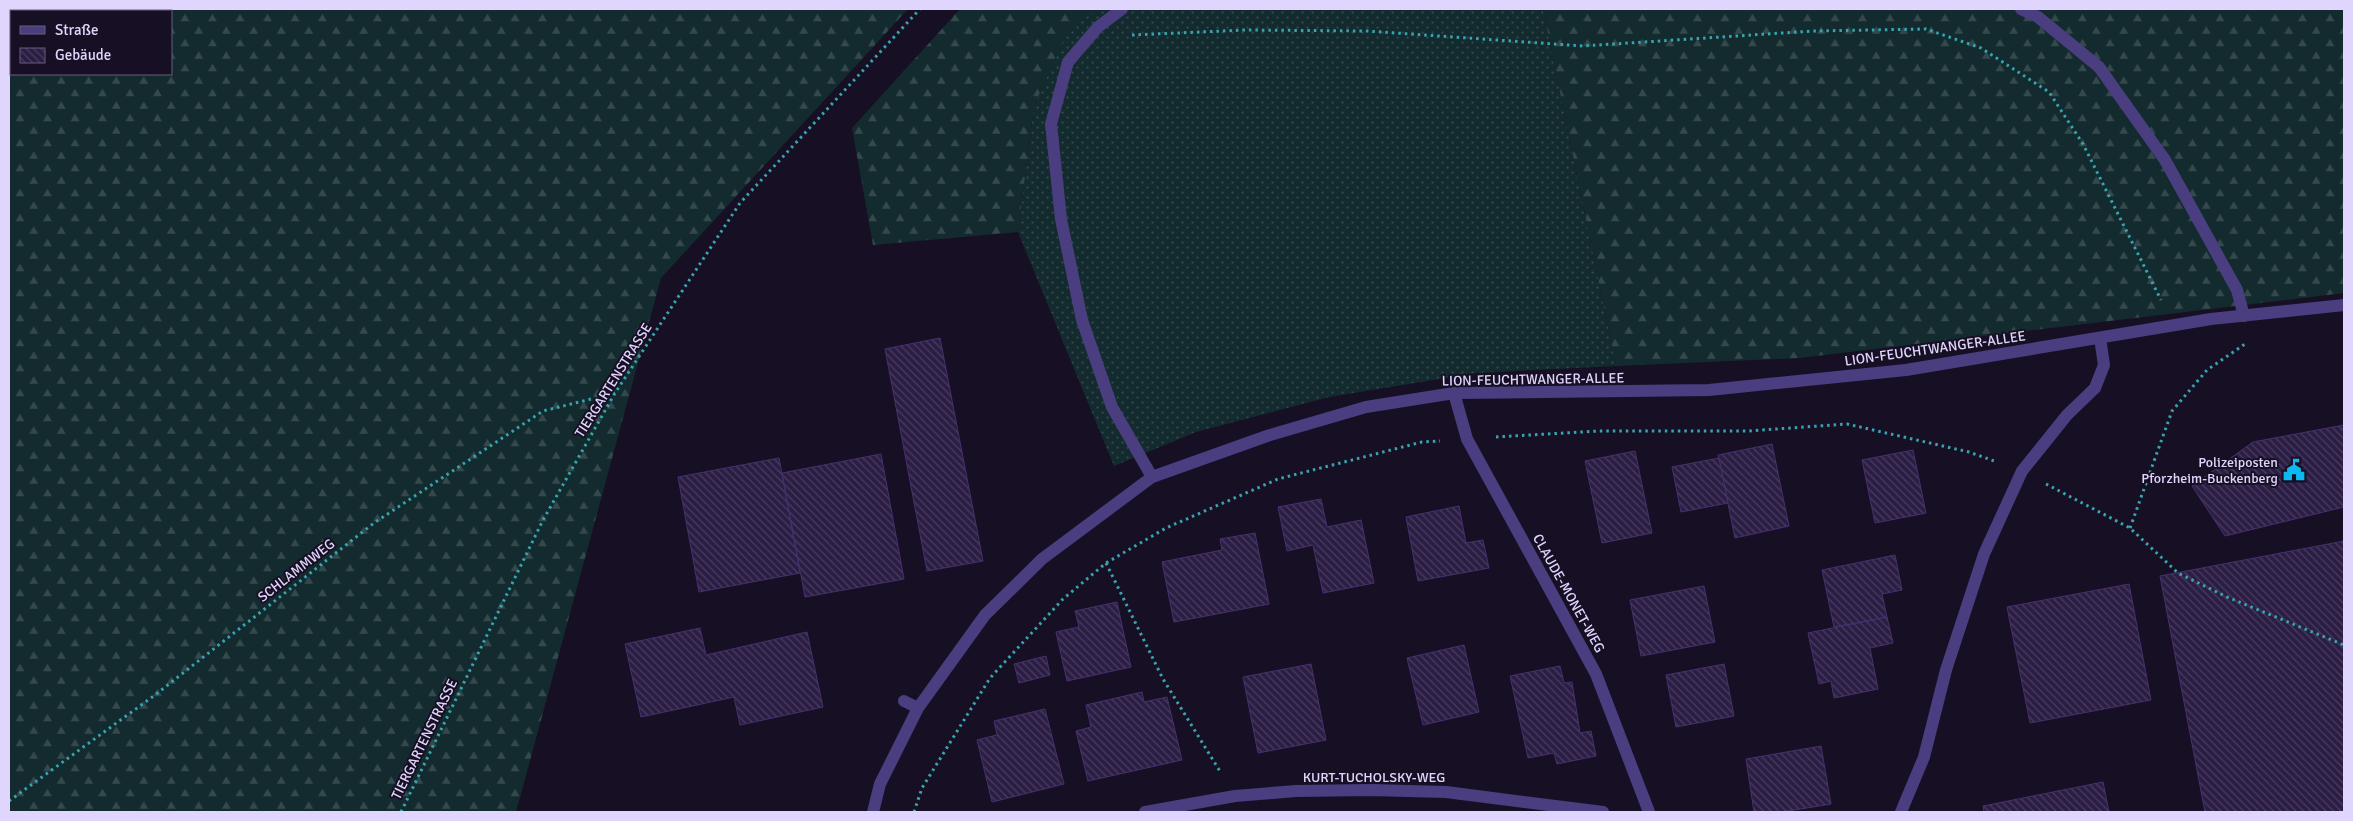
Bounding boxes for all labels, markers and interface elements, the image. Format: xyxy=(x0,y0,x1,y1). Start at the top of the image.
legend xyxy=(10,10,172,75)
text: Straße xyxy=(55,21,99,39)
text: Gebäude xyxy=(55,46,111,64)
street label: TIERGARTENSTRASSE xyxy=(571,320,656,441)
street label: LION-FEUCHTWANGER-ALLEE xyxy=(1844,327,2027,370)
street label: LION-FEUCHTWANGER-ALLEE xyxy=(1442,369,1624,390)
place label: Polizeiposten Pforzheim-Buckenberg xyxy=(2141,454,2278,487)
public building icon: Polizeiposten Pforzheim-Buckenberg xyxy=(2281,457,2307,483)
street label: CLAUDE-MONET-WEG xyxy=(1529,531,1608,655)
street label: SCHLAMMWEG xyxy=(255,535,338,606)
street label: TIERGARTENSTRASSE xyxy=(388,676,461,802)
street label: KURT-TUCHOLSKY-WEG xyxy=(1303,769,1445,786)

